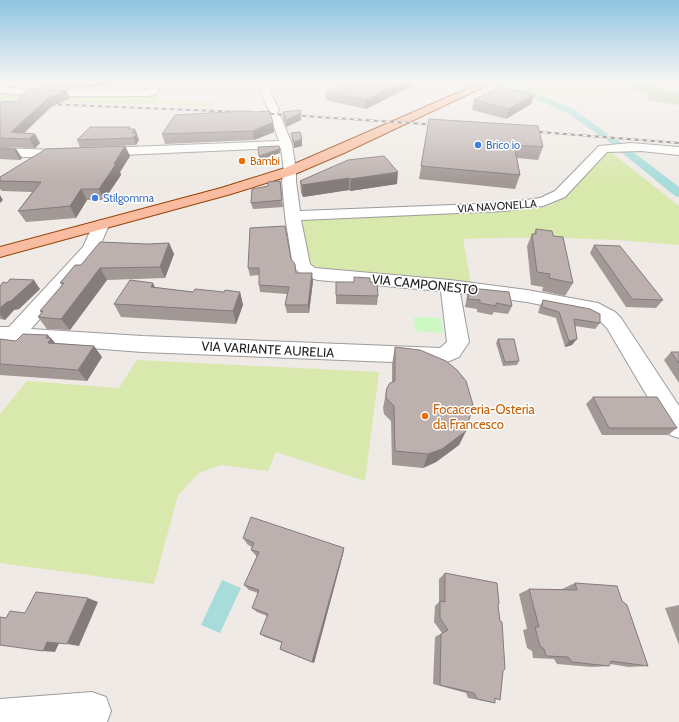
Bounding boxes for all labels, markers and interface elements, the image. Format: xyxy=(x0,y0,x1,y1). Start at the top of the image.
place label: Brico io xyxy=(486,138,520,152)
marker: Brico io xyxy=(473,140,483,150)
place label: Bambi xyxy=(250,154,280,168)
marker: Bambi xyxy=(237,156,247,166)
place label: Stilgomma xyxy=(103,191,155,205)
marker: Stilgomma xyxy=(90,193,100,203)
street label: VIA NAVONELLA xyxy=(457,196,537,216)
street label: VIA CAMPONESTO xyxy=(371,270,479,298)
street label: VIA VARIANTE AURELIA xyxy=(201,338,335,360)
place label: Focacceria-Osteria da Francesco xyxy=(433,401,536,432)
marker: Focacceria-Osteria da Francesco xyxy=(420,411,430,421)

